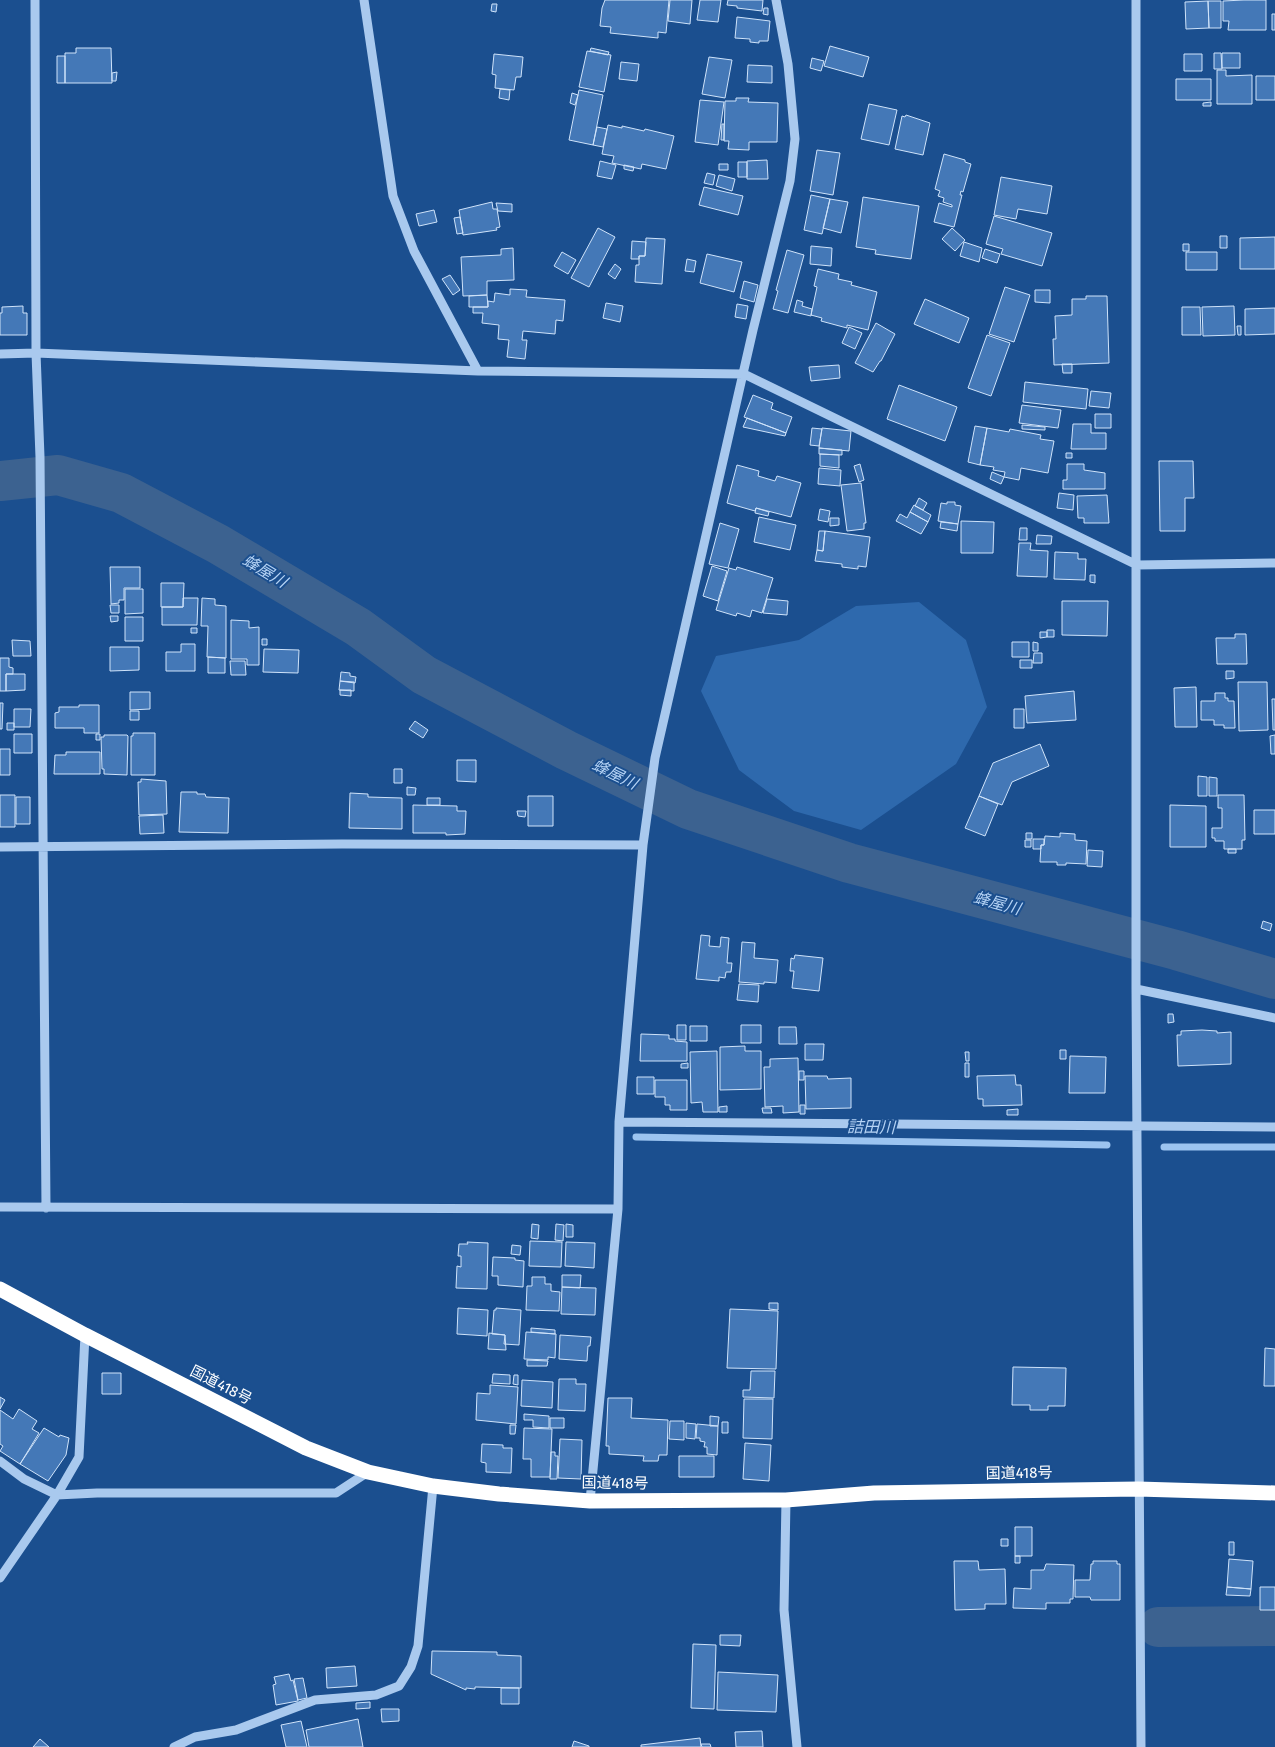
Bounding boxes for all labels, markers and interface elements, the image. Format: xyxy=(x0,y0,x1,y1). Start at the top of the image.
water label: 蜂屋川 xyxy=(240,550,292,593)
water label: 蜂屋川 xyxy=(589,755,643,794)
water label: 蜂屋川 xyxy=(971,888,1025,919)
water label: 詰田川 xyxy=(847,1117,897,1137)
street label: 国道418号 xyxy=(187,1362,255,1408)
street label: 国道418号 xyxy=(985,1463,1053,1483)
street label: 国道418号 xyxy=(581,1473,649,1493)

